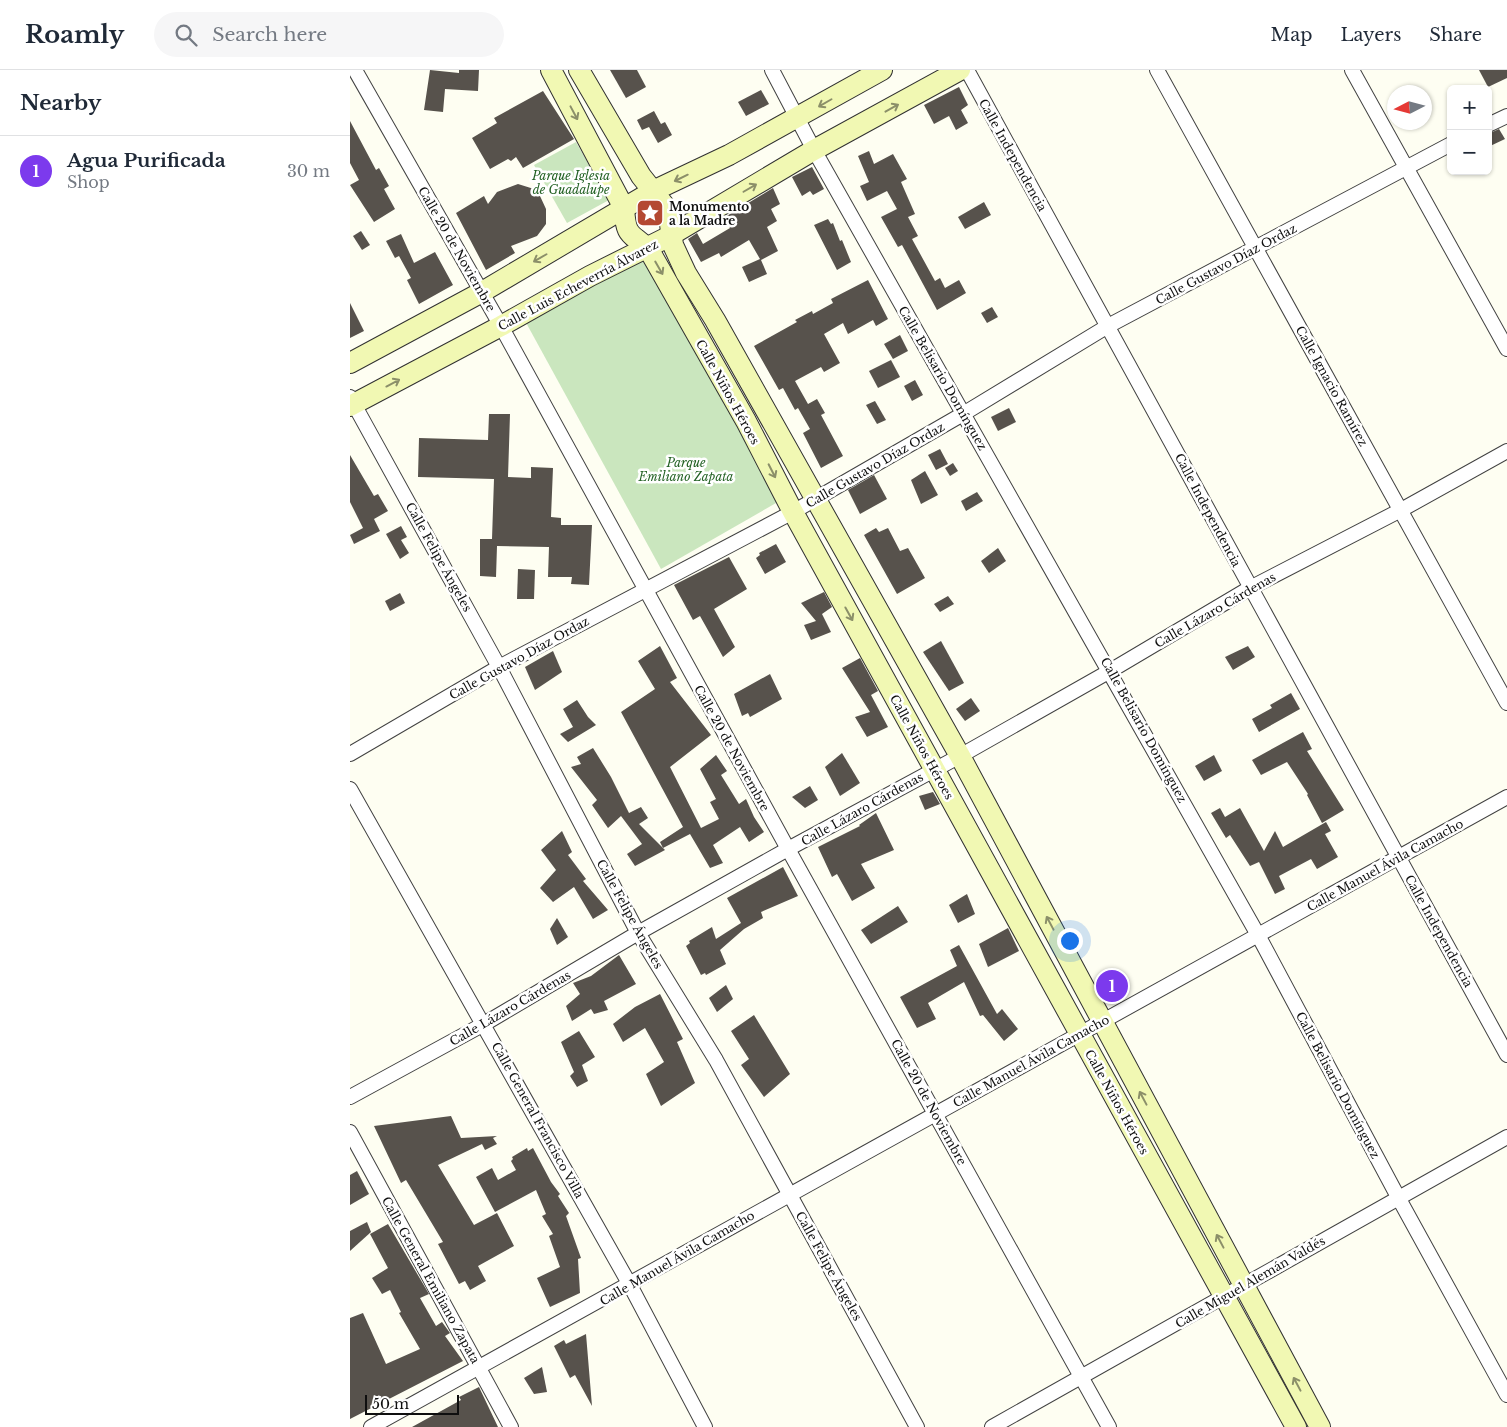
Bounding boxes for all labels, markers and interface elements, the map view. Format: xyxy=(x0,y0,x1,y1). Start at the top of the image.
search box xyxy=(154,12,504,57)
text: Roamly xyxy=(25,20,124,49)
icon: search xyxy=(172,21,200,49)
text: Search here xyxy=(212,23,327,46)
text: Map xyxy=(1271,24,1312,46)
text: Layers xyxy=(1340,24,1401,46)
text: Share xyxy=(1429,24,1482,46)
north arrow xyxy=(1387,85,1432,130)
map controls xyxy=(1447,85,1492,175)
button: + xyxy=(1447,85,1492,130)
text: Nearby xyxy=(20,90,101,116)
street label: Calle Independencia xyxy=(976,96,1050,214)
one-way arrow xyxy=(818,98,832,108)
one-way arrow xyxy=(884,102,898,112)
one-way arrow xyxy=(570,105,579,120)
button: − xyxy=(1447,130,1492,175)
text: Agua Purificada xyxy=(67,149,226,172)
text: 1 xyxy=(33,161,39,181)
text: 30 m xyxy=(287,161,330,181)
park label: Parque Iglesia de Guadalupe xyxy=(531,168,610,197)
text: Shop xyxy=(67,172,110,192)
one-way arrow xyxy=(674,174,689,183)
one-way arrow xyxy=(743,182,757,192)
street label: Calle 20 de Noviembre xyxy=(415,184,499,314)
place icon: Monumento a la Madre xyxy=(635,198,665,228)
place label: Monumento a la Madre xyxy=(669,199,749,228)
street label: Calle Gustavo Díaz Ordaz xyxy=(1153,220,1299,308)
street label: Calle Luis Echeverría Álvarez xyxy=(495,235,661,334)
one-way arrow xyxy=(533,254,547,264)
one-way arrow xyxy=(654,260,664,275)
street label: Calle Belisario Domínguez xyxy=(895,303,991,453)
street label: Calle Ignacio Ramírez xyxy=(1293,323,1372,449)
street label: Calle Niños Héroes xyxy=(693,337,763,447)
one-way arrow xyxy=(385,378,400,387)
street label: Calle Gustavo Díaz Ordaz xyxy=(803,419,947,511)
street label: Calle Independencia xyxy=(1172,451,1244,570)
park label: Parque Emiliano Zapata xyxy=(638,455,734,484)
one-way arrow xyxy=(768,463,777,478)
street label: Calle Felipe Ángeles xyxy=(403,499,476,614)
street label: Calle Lázaro Cárdenas xyxy=(1152,569,1278,651)
one-way arrow xyxy=(845,606,854,621)
street label: Calle Gustavo Díaz Ordaz xyxy=(446,613,592,703)
street label: Calle Belisario Domínguez xyxy=(1098,655,1191,806)
street label: Calle 20 de Noviembre xyxy=(691,682,773,814)
street label: Calle Niños Héroes xyxy=(887,692,957,802)
street label: Calle Lázaro Cárdenas xyxy=(798,769,926,849)
street label: Calle Manuel Ávila Camacho xyxy=(1304,815,1466,914)
street label: Calle Felipe Ángeles xyxy=(594,856,667,971)
street label: Calle Independencia xyxy=(1402,872,1476,990)
one-way arrow xyxy=(1045,916,1055,931)
your location xyxy=(1057,928,1083,954)
street label: Calle Lázaro Cárdenas xyxy=(447,967,573,1049)
pin: 1 xyxy=(1096,967,1128,1005)
street label: Calle Belisario Domínguez xyxy=(1293,1009,1383,1161)
street label: Calle Manuel Ávila Camacho xyxy=(950,1011,1112,1110)
street label: Calle 20 de Noviembre xyxy=(888,1036,970,1168)
street label: Calle General Francisco Villa xyxy=(489,1039,587,1201)
street label: Calle Niños Héroes xyxy=(1082,1047,1152,1157)
one-way arrow xyxy=(1138,1091,1148,1105)
street label: Calle General Emiliano Zapata xyxy=(379,1194,483,1366)
street label: Calle Manuel Ávila Camacho xyxy=(596,1206,757,1309)
street label: Calle Felipe Ángeles xyxy=(793,1208,866,1323)
street label: Calle Miguel Alemán Valdés xyxy=(1172,1233,1328,1331)
one-way arrow xyxy=(1214,1234,1224,1249)
one-way arrow xyxy=(1291,1377,1301,1392)
scale bar xyxy=(365,1392,459,1415)
text: 50 m xyxy=(372,1395,409,1413)

